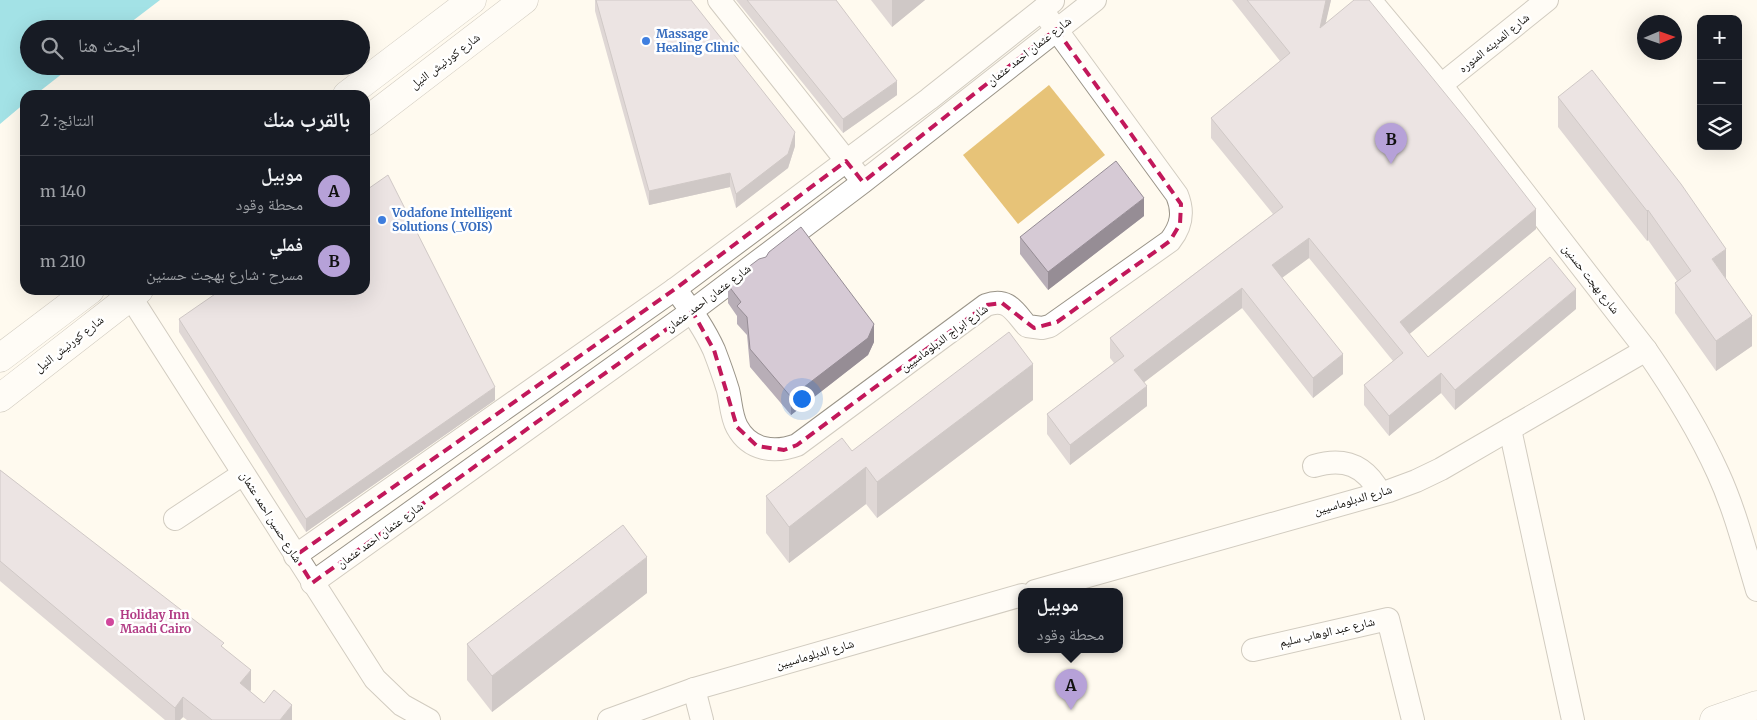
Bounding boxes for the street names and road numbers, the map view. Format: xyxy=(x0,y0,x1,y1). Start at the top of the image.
street label: شارع المدينه المنوره xyxy=(1455,9,1533,76)
street label: شارع عثمان احمد عثمان xyxy=(983,13,1075,89)
street label: شارع كورنيش النيل xyxy=(407,29,483,93)
street label: شارع بهجت حسنين xyxy=(1559,241,1623,317)
street label: شارع عثمان احمد عثمان xyxy=(662,260,754,335)
street label: شارع ابراج الدبلوماسيين xyxy=(897,301,991,375)
street label: شارع كورنيش النيل xyxy=(31,312,107,376)
street label: شارع حسين احمد عثمان xyxy=(236,468,306,566)
street label: شارع الدبلوماسيين xyxy=(1312,481,1394,519)
street label: شارع عثمان احمد عثمان xyxy=(334,498,427,572)
street label: شارع عبد الوهاب سليم xyxy=(1278,613,1376,651)
street label: شارع الدبلوماسيين xyxy=(774,635,856,673)

